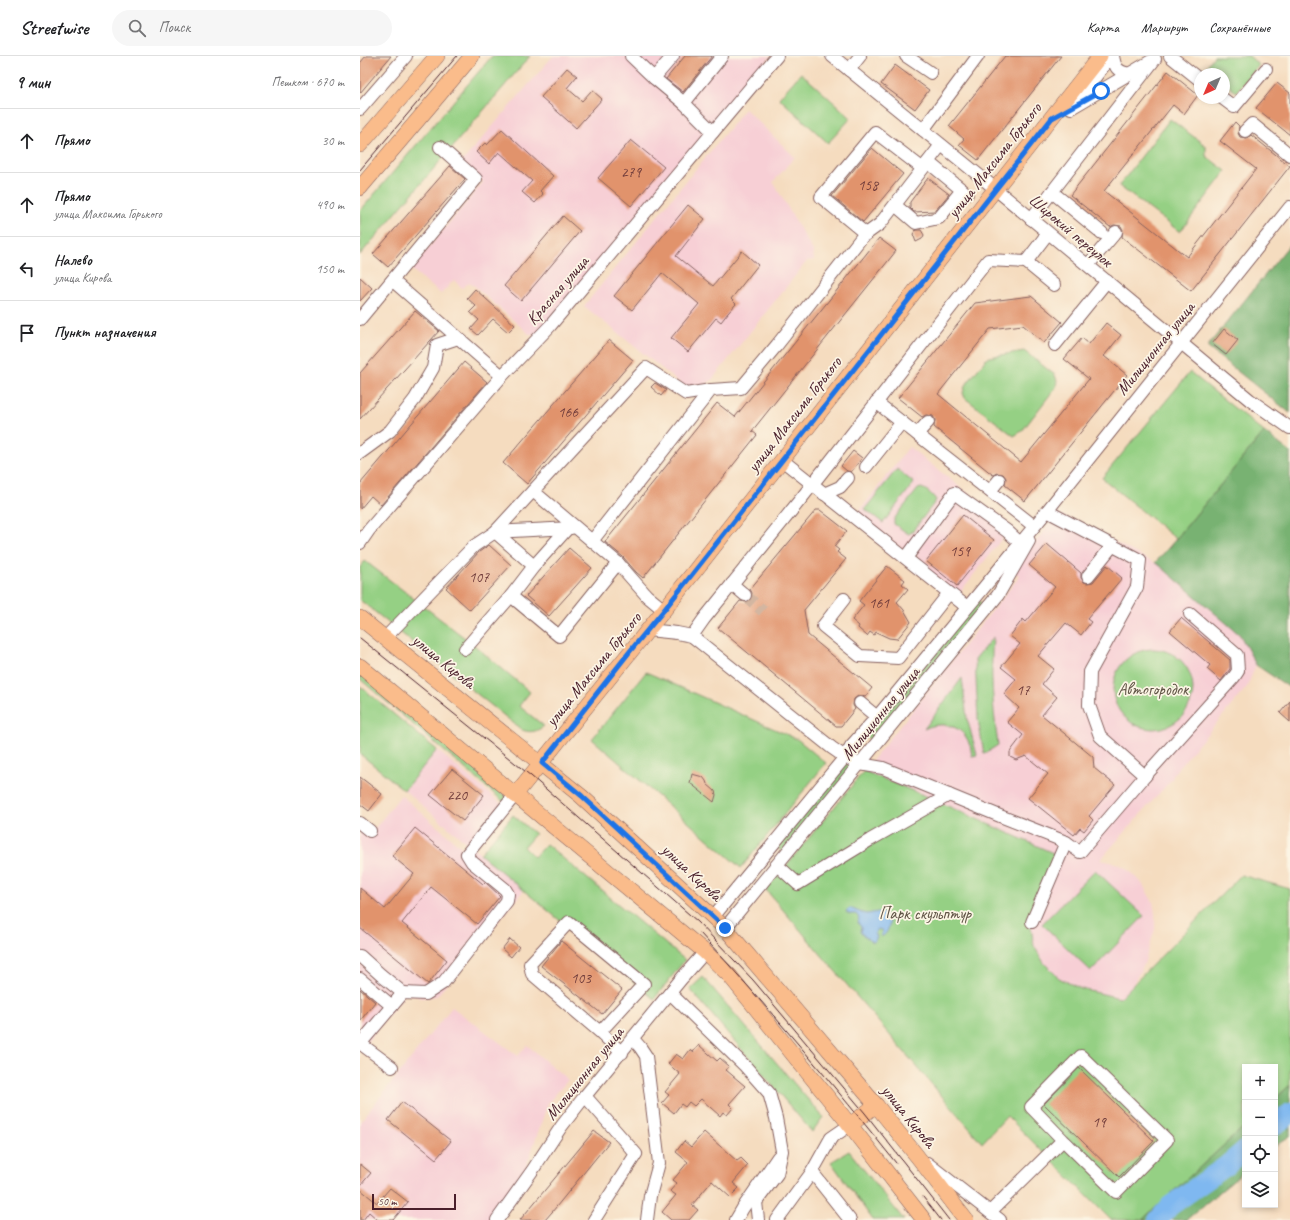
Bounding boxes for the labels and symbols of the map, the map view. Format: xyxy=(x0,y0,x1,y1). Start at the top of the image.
north arrow xyxy=(1194,68,1230,104)
route start xyxy=(1092,82,1110,100)
street label: улица Максима Горького xyxy=(942,98,1047,223)
house number: 279 xyxy=(621,163,642,182)
house number: 158 xyxy=(858,176,879,195)
street label: Широкий переулок xyxy=(1024,189,1118,273)
street label: Красная улица xyxy=(522,250,594,329)
street label: Милиционная улица xyxy=(1111,296,1201,399)
street label: улица Максима Горького xyxy=(742,352,847,477)
house number: 166 xyxy=(558,403,579,422)
house number: 159 xyxy=(950,542,971,561)
house number: 107 xyxy=(469,568,490,587)
house number: 161 xyxy=(869,594,890,613)
street label: улица Максима Горького xyxy=(540,607,647,731)
street label: улица Кирова xyxy=(407,629,481,694)
street label: Милиционная улица xyxy=(836,661,926,764)
park label: Автогородок xyxy=(1118,679,1190,700)
house number: 17 xyxy=(1016,681,1031,700)
house number: 220 xyxy=(447,786,468,805)
street label: улица Кирова xyxy=(656,838,728,907)
park label: Парк скульптур xyxy=(879,903,973,924)
route end xyxy=(716,919,734,937)
house number: 103 xyxy=(571,969,592,988)
street label: Милиционная улица xyxy=(540,1021,630,1124)
street label: улица Кирова xyxy=(876,1080,942,1154)
house number: 19 xyxy=(1092,1113,1107,1132)
scale bar xyxy=(372,1192,456,1211)

